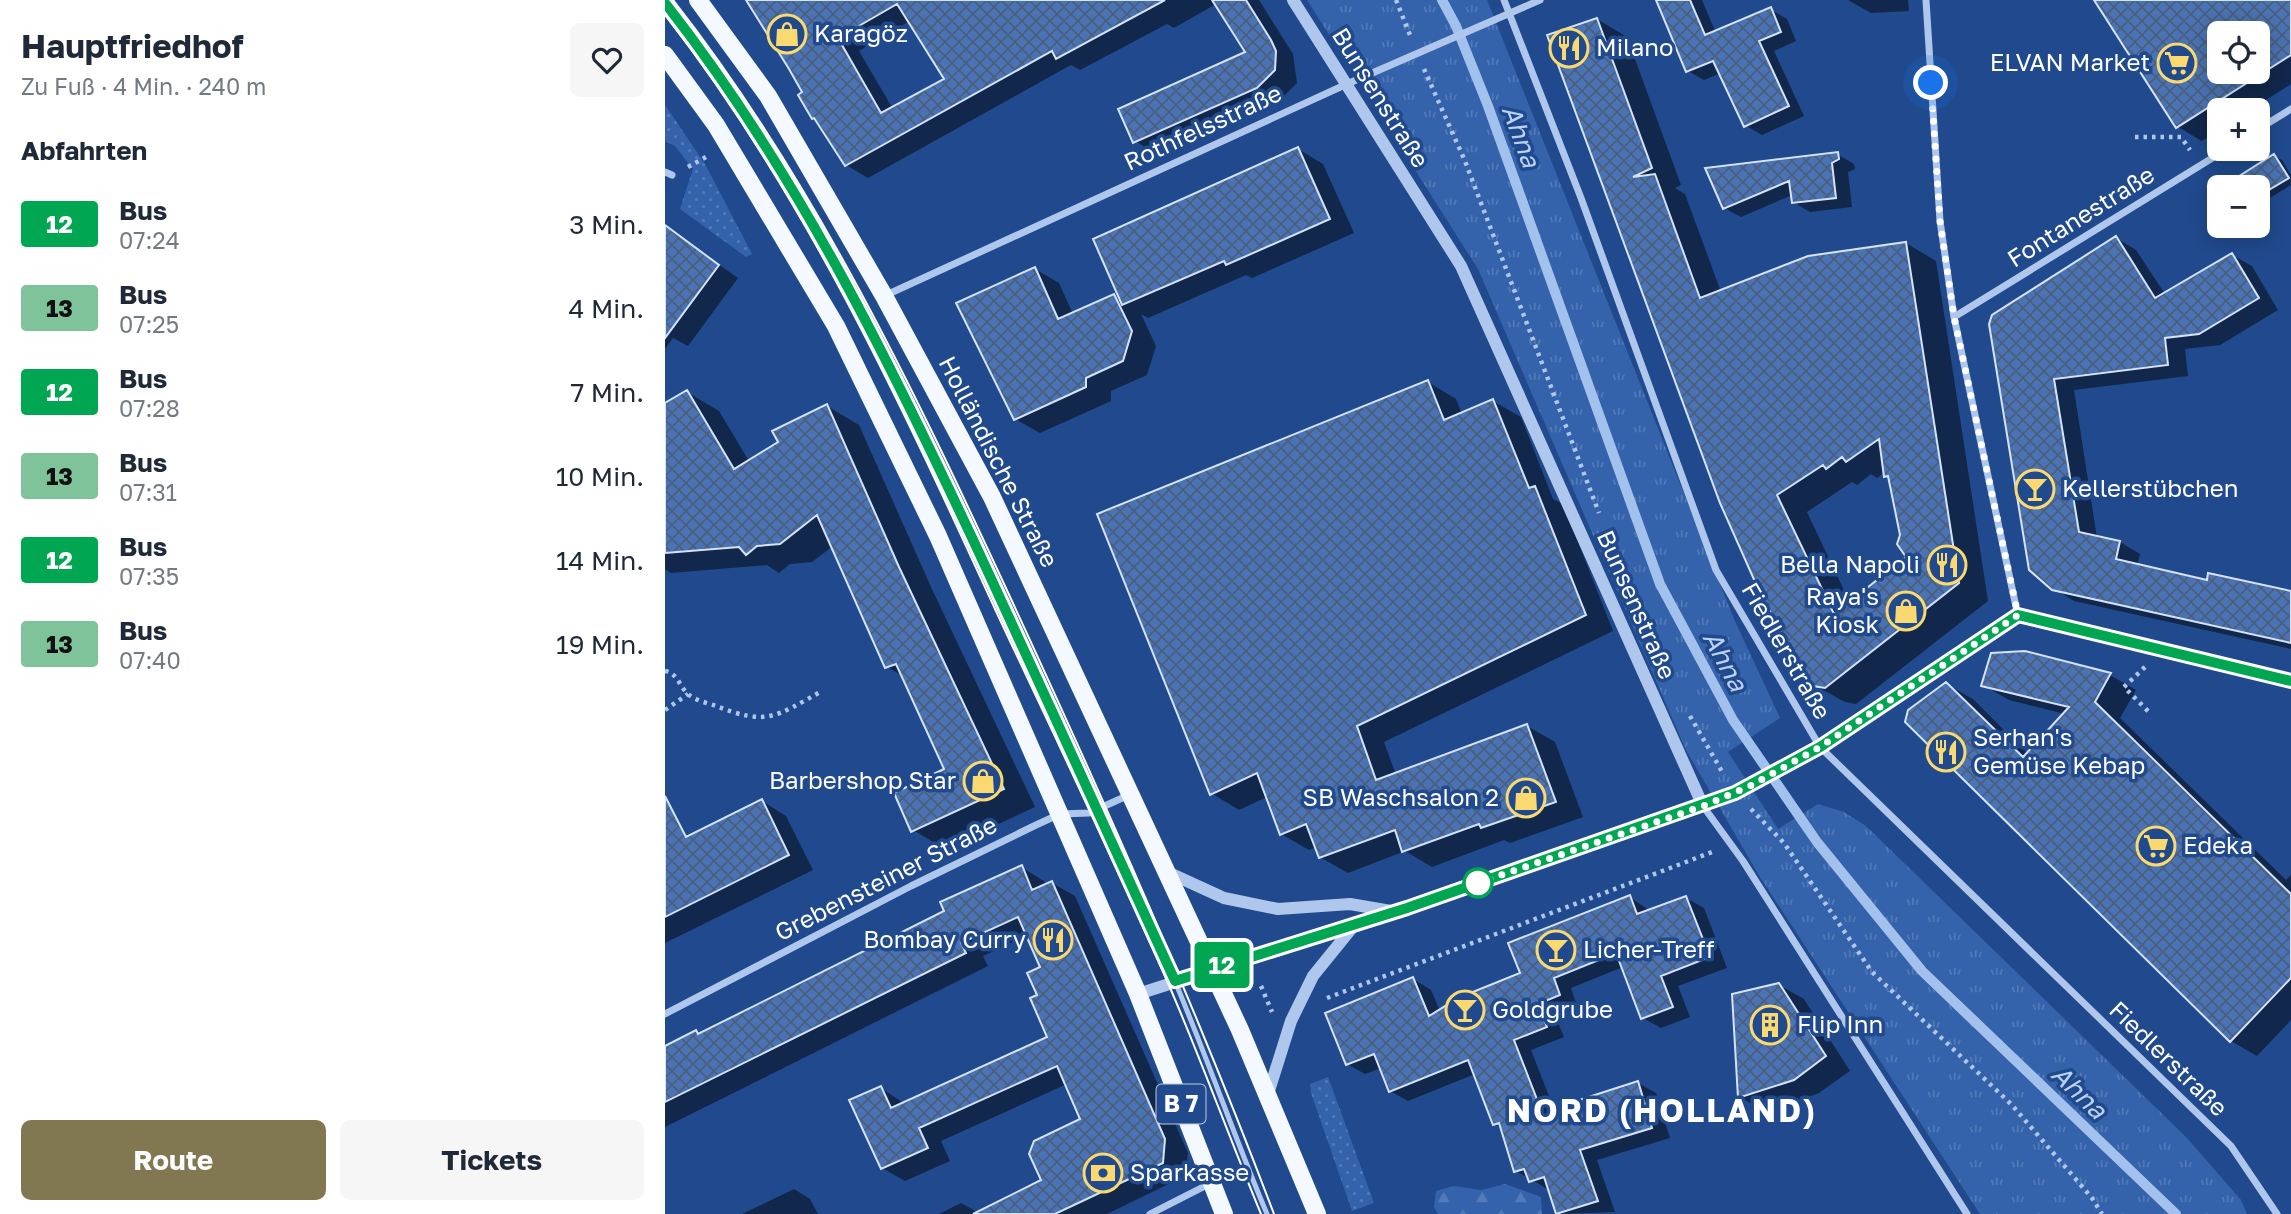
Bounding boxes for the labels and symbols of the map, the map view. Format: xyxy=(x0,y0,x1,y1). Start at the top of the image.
shop icon: Karagöz xyxy=(766,13,808,55)
place label: Karagöz xyxy=(814,18,908,47)
street label: Bunsenstraße xyxy=(1327,22,1436,173)
restaurant icon: Milano xyxy=(1548,27,1590,69)
place label: Milano xyxy=(1596,32,1673,61)
supermarket icon: ELVAN Market xyxy=(2156,42,2198,84)
place label: ELVAN Market xyxy=(1990,47,2150,76)
your location xyxy=(1913,65,1948,100)
street label: Rothfelsstraße xyxy=(1119,77,1286,176)
water label: Ahna xyxy=(1496,100,1547,172)
street label: Fontanestraße xyxy=(2001,159,2159,272)
street label: Holländische Straße xyxy=(934,351,1065,572)
bar icon: Kellerstübchen xyxy=(2014,468,2056,510)
place label: Kellerstübchen xyxy=(2062,473,2239,502)
street label: Bunsenstraße xyxy=(1592,526,1683,683)
restaurant icon: Bella Napoli xyxy=(1926,544,1968,586)
place label: Bella Napoli xyxy=(1780,549,1920,578)
street label: Fiedlerstraße xyxy=(1737,577,1838,724)
place label: Raya's Kiosk xyxy=(1806,581,1879,638)
shop icon: Raya's Kiosk xyxy=(1885,590,1927,632)
water label: Ahna xyxy=(1697,625,1755,697)
place label: Serhan's Gemüse Kebap xyxy=(1973,722,2145,779)
restaurant icon: Serhan's Gemüse Kebap xyxy=(1925,731,1967,773)
shop icon: Barbershop Star xyxy=(962,760,1004,802)
place label: Barbershop Star xyxy=(769,765,956,794)
shop icon: SB Waschsalon 2 xyxy=(1505,777,1547,819)
place label: SB Waschsalon 2 xyxy=(1303,782,1499,811)
street label: Grebensteiner Straße xyxy=(770,809,1001,946)
supermarket icon: Edeka xyxy=(2135,825,2177,867)
place label: Edeka xyxy=(2183,830,2253,859)
unlabelled marker xyxy=(1463,868,1493,898)
restaurant icon: Bombay Curry xyxy=(1032,919,1074,961)
place label: Bombay Curry xyxy=(863,924,1026,953)
bar icon: Licher-Treff xyxy=(1535,929,1577,971)
place label: Licher-Treff xyxy=(1583,934,1715,963)
line badge: 12 xyxy=(1191,942,1253,988)
bar icon: Goldgrube xyxy=(1444,989,1486,1031)
place label: Goldgrube xyxy=(1492,994,1613,1023)
street label: Fiedlerstraße xyxy=(2104,994,2234,1121)
building icon: Flip Inn xyxy=(1749,1004,1791,1046)
place label: Flip Inn xyxy=(1797,1009,1883,1038)
water label: Ahna xyxy=(2046,1058,2114,1126)
road number: B 7 xyxy=(1156,1084,1205,1124)
district label: NORD (HOLLAND) xyxy=(1507,1091,1817,1129)
bank icon: Sparkasse xyxy=(1082,1152,1124,1194)
place label: Sparkasse xyxy=(1130,1157,1249,1186)

